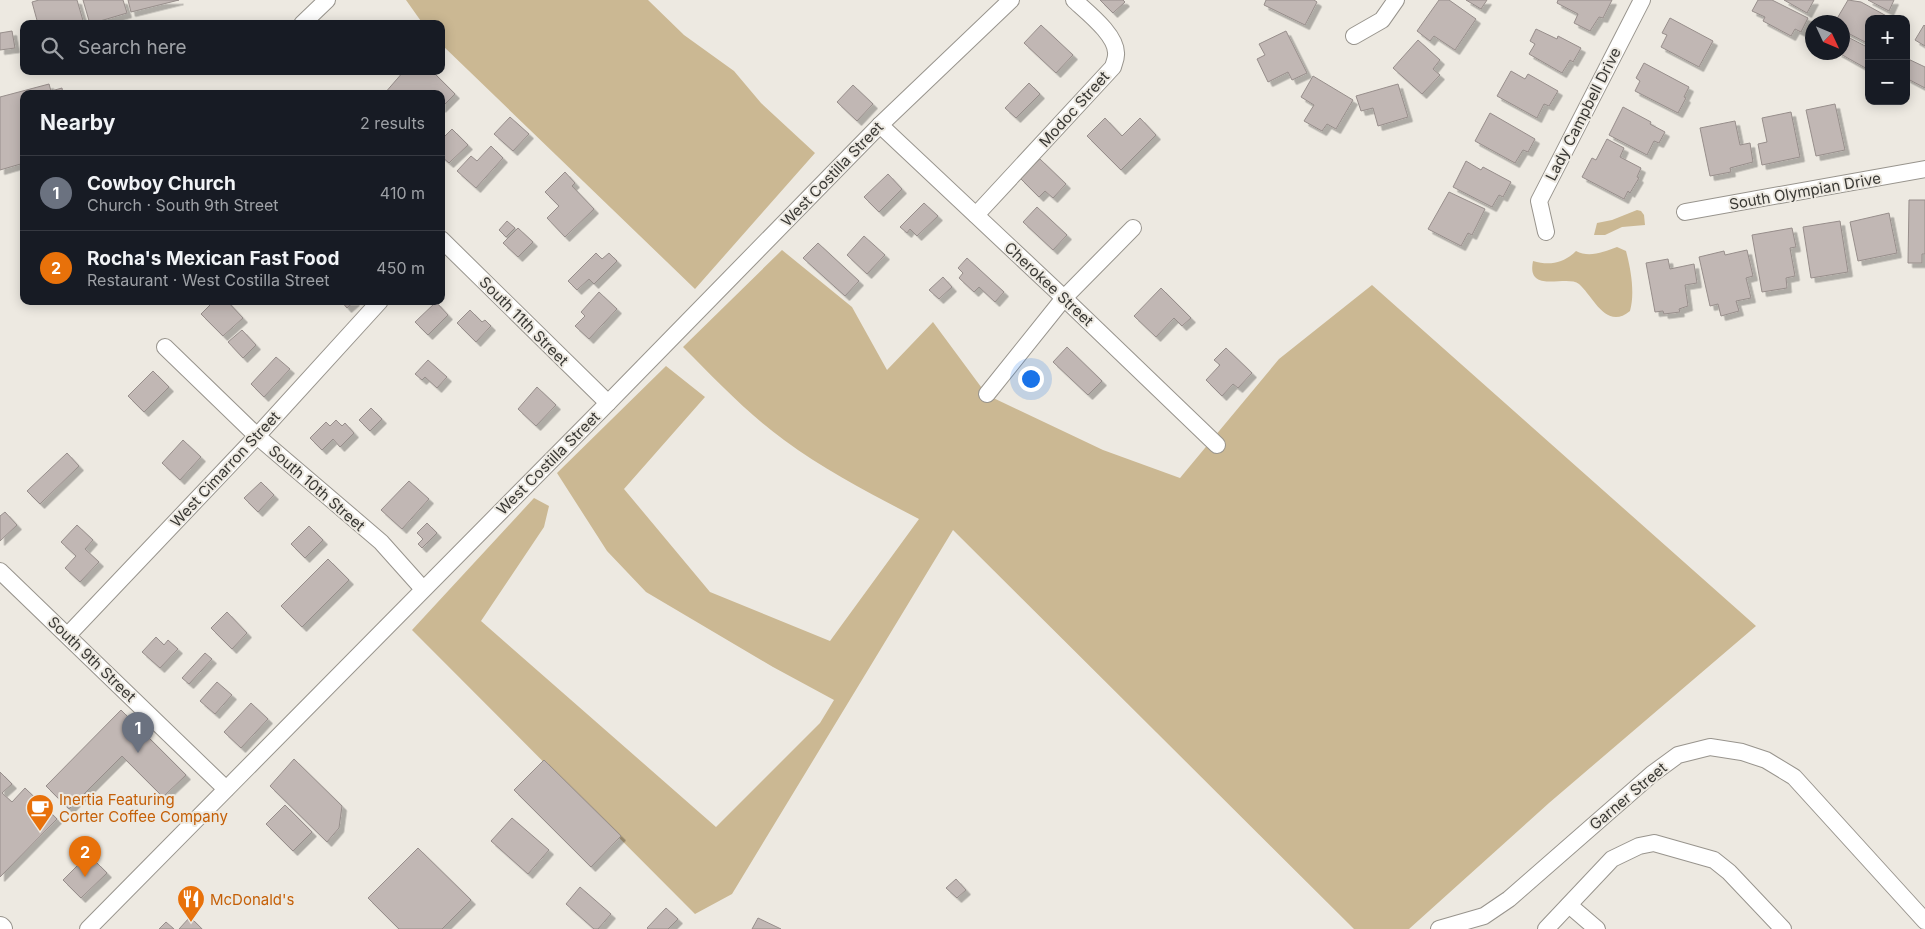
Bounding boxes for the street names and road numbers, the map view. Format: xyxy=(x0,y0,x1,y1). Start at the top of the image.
street label: Lady Campbell Drive xyxy=(1541,44,1625,184)
street label: Modoc Street xyxy=(1035,67,1113,151)
street label: West Costilla Street xyxy=(777,118,887,230)
street label: South Olympian Drive xyxy=(1728,168,1882,214)
street label: Cherokee Street xyxy=(1001,238,1098,330)
street label: South 11th Street xyxy=(475,272,573,370)
street label: West Cimarron Street xyxy=(166,407,284,531)
street label: West Costilla Street xyxy=(492,407,604,519)
street label: South 10th Street xyxy=(265,441,369,535)
street label: South 9th Street xyxy=(44,612,140,706)
street label: Garner Street xyxy=(1585,758,1671,834)

